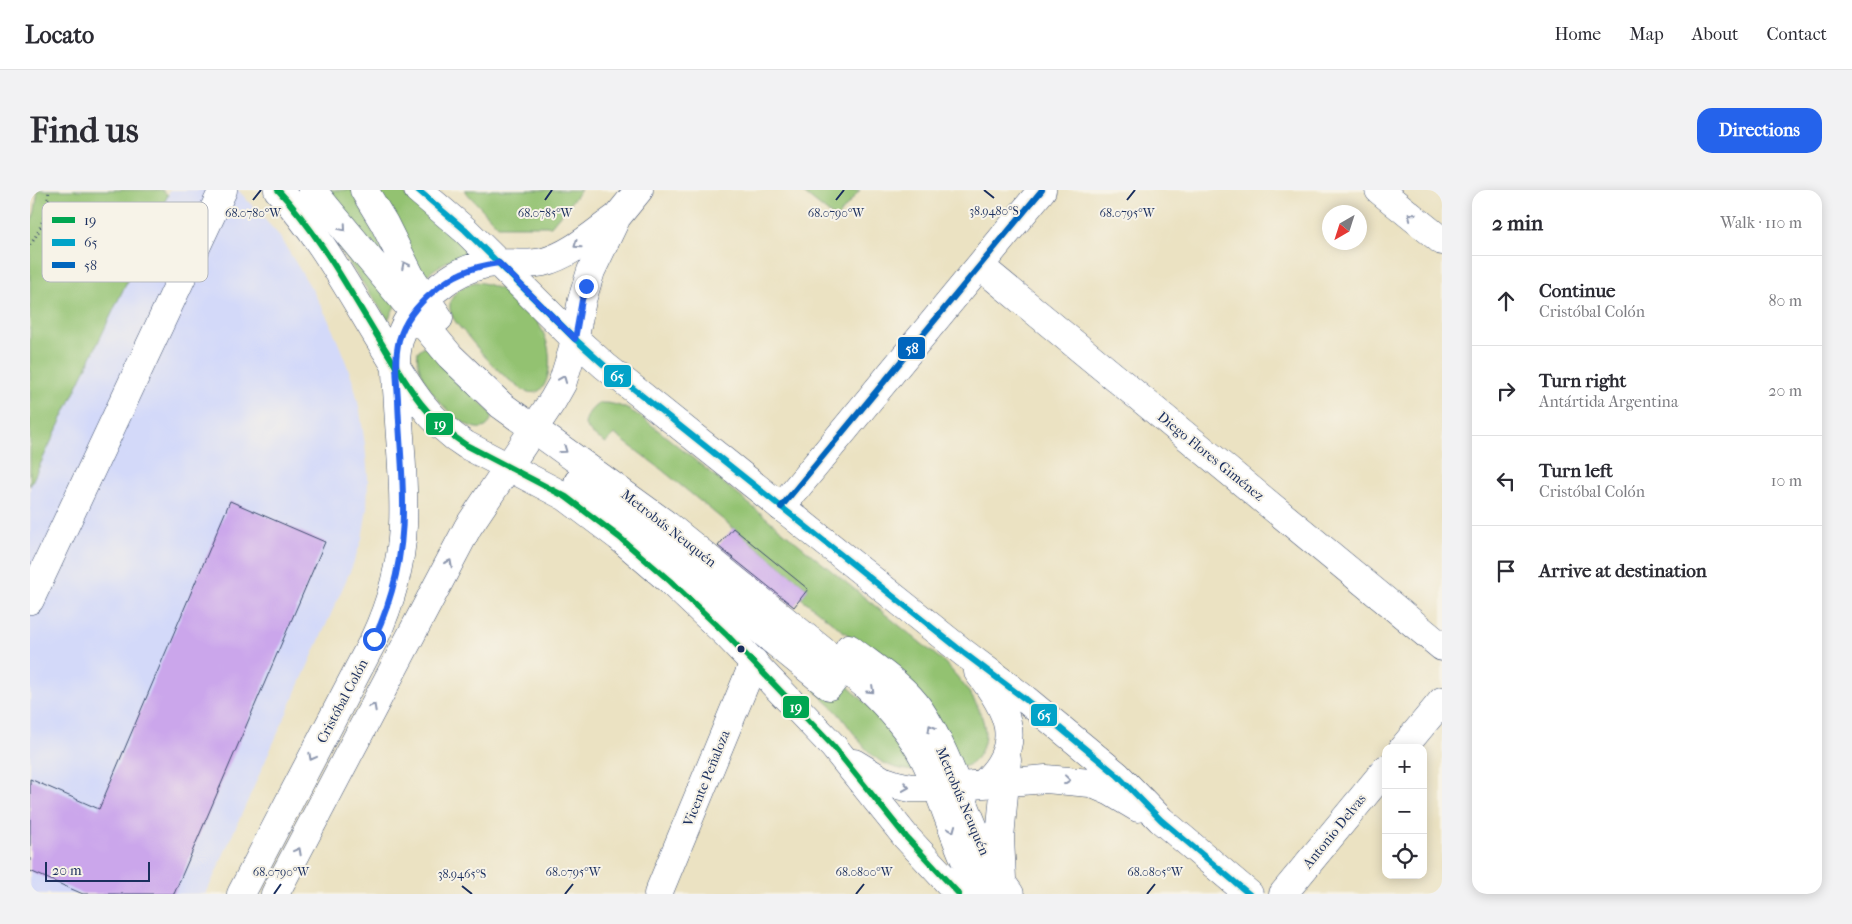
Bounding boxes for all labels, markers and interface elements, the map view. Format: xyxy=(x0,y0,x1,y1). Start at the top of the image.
text: Locato xyxy=(25,21,94,49)
text: Home xyxy=(1554,24,1601,45)
text: Map xyxy=(1629,24,1664,45)
text: About xyxy=(1692,24,1738,45)
text: Contact xyxy=(1766,24,1827,45)
button: Directions xyxy=(1697,108,1822,153)
text: Find us xyxy=(30,110,139,151)
legend xyxy=(42,202,208,282)
text: 38.9480°S xyxy=(969,204,1019,218)
north arrow xyxy=(1322,205,1367,250)
text: 68.0780°W xyxy=(225,206,282,220)
text: 68.0785°W xyxy=(518,206,574,220)
text: 68.0790°W xyxy=(808,206,865,220)
text: 68.0795°W xyxy=(1100,206,1156,220)
text: 2 min xyxy=(1492,211,1543,235)
text: 19 xyxy=(84,212,96,229)
one-way arrow xyxy=(1407,212,1416,221)
text: Walk · 110 m xyxy=(1720,213,1802,232)
one-way arrow xyxy=(337,222,346,231)
text: 65 xyxy=(84,234,98,251)
one-way arrow xyxy=(573,239,583,248)
text: 58 xyxy=(84,257,97,274)
one-way arrow xyxy=(401,261,411,270)
route end xyxy=(575,275,598,298)
text: Continue xyxy=(1539,280,1615,302)
icon: ahead xyxy=(1492,287,1520,315)
text: 80 m xyxy=(1768,291,1802,310)
text: Cristóbal Colón xyxy=(1539,302,1645,321)
line badge: 58 xyxy=(897,336,926,360)
text: 58 xyxy=(905,340,919,357)
line badge: 65 xyxy=(603,364,632,388)
text: 65 xyxy=(610,368,624,385)
text: Turn right xyxy=(1539,370,1626,392)
one-way arrow xyxy=(557,375,567,384)
icon: right xyxy=(1492,377,1520,405)
text: 20 m xyxy=(1768,381,1802,400)
text: Antártida Argentina xyxy=(1539,392,1678,411)
street label: Diego Flores Giménez xyxy=(1154,408,1267,505)
line badge: 19 xyxy=(425,412,454,436)
text: 19 xyxy=(434,416,446,433)
one-way arrow xyxy=(558,444,568,453)
text: Turn left xyxy=(1539,460,1613,482)
icon: left xyxy=(1492,467,1520,495)
text: 10 m xyxy=(1771,471,1802,490)
text: Cristóbal Colón xyxy=(1539,482,1645,501)
street label: Metrobús Neuquén xyxy=(618,486,720,571)
icon: arrive xyxy=(1492,557,1520,585)
one-way arrow xyxy=(443,559,453,568)
text: Arrive at destination xyxy=(1539,560,1707,582)
route start xyxy=(363,628,386,651)
unlabelled marker xyxy=(736,644,746,654)
street label: Cristóbal Colón xyxy=(313,656,372,746)
one-way arrow xyxy=(865,684,874,693)
line badge: 19 xyxy=(782,695,810,719)
text: 19 xyxy=(790,699,802,716)
one-way arrow xyxy=(367,703,377,712)
line badge: 65 xyxy=(1030,703,1058,727)
text: 65 xyxy=(1037,707,1051,724)
one-way arrow xyxy=(927,724,937,733)
street label: Vicente Peñaloza xyxy=(679,727,734,830)
street label: Metrobús Neuquén xyxy=(932,744,993,858)
map controls xyxy=(1382,744,1427,879)
button: + xyxy=(1382,744,1427,789)
one-way arrow xyxy=(309,752,319,761)
one-way arrow xyxy=(1064,774,1072,785)
one-way arrow xyxy=(901,781,910,791)
button: − xyxy=(1382,789,1427,834)
street label: Antonio Delvas xyxy=(1298,791,1370,873)
one-way arrow xyxy=(946,824,956,832)
button: locate xyxy=(1382,834,1427,879)
one-way arrow xyxy=(292,847,302,856)
scale bar xyxy=(45,859,150,882)
text: 20 m xyxy=(52,862,82,879)
text: 68.0790°W xyxy=(253,865,310,879)
text: 68.0795°W xyxy=(546,865,602,879)
text: 68.0800°W xyxy=(836,865,894,879)
text: 68.0805°W xyxy=(1127,865,1184,879)
text: 38.9465°S xyxy=(438,867,486,881)

